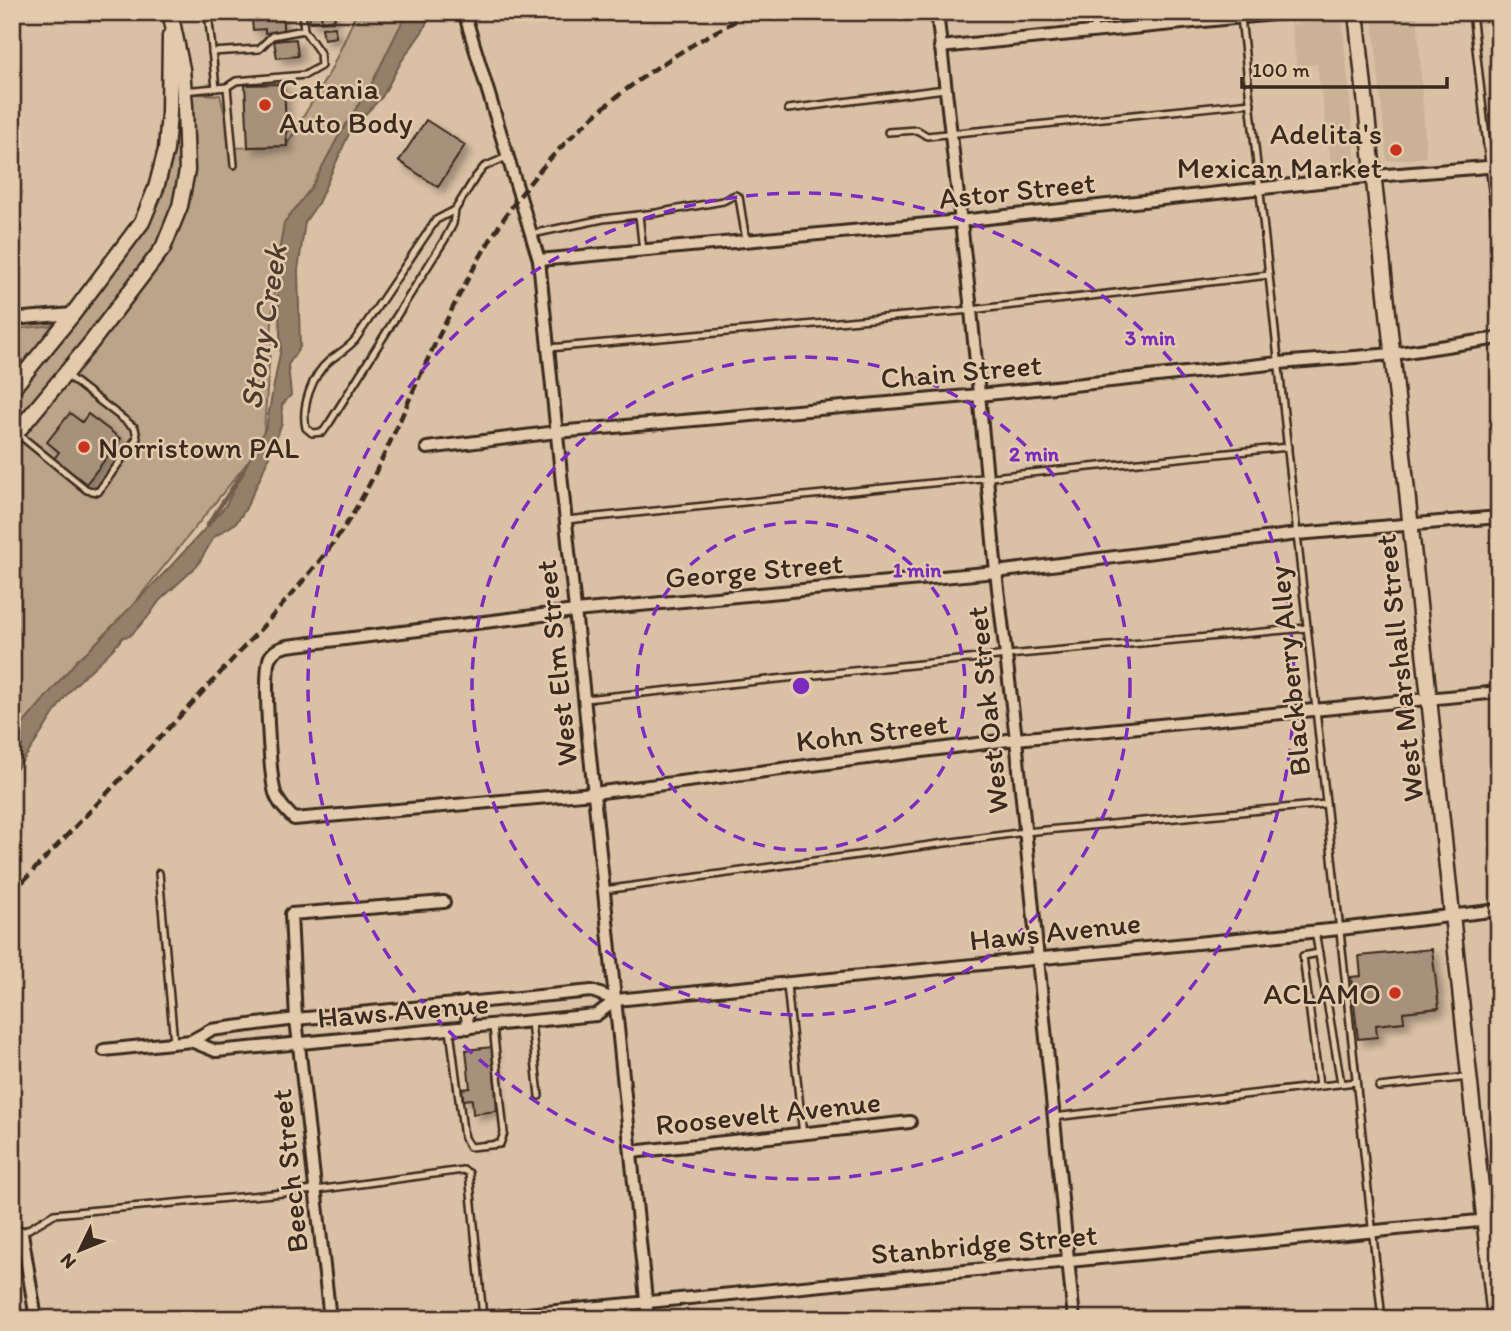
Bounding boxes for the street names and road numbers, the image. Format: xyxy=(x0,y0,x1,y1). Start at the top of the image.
street label: Astor Street xyxy=(937,163,1097,217)
street label: Chain Street xyxy=(879,346,1043,396)
street label: West Marshall Street xyxy=(1367,532,1431,804)
street label: George Street xyxy=(664,544,844,596)
street label: West Elm Street xyxy=(527,558,585,768)
street label: Blackberry Alley xyxy=(1260,564,1318,778)
street label: West Oak Street xyxy=(958,604,1016,816)
street label: Kohn Street xyxy=(794,704,950,760)
street label: Haws Avenue xyxy=(967,904,1143,958)
street label: Haws Avenue xyxy=(316,984,490,1036)
street label: Roosevelt Avenue xyxy=(653,1083,883,1143)
street label: Beech Street xyxy=(262,1088,316,1254)
street label: Stanbridge Street xyxy=(869,1216,1099,1272)

